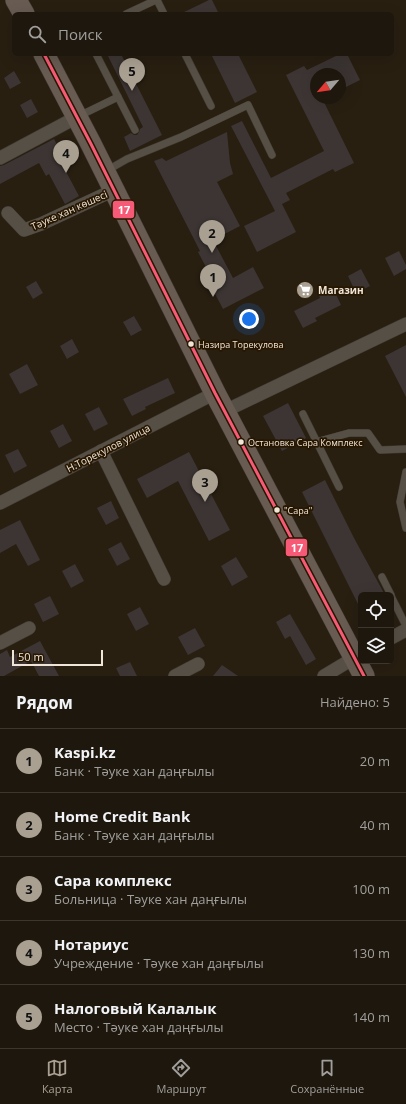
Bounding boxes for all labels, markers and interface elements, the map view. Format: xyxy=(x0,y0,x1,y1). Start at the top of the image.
search box xyxy=(12,12,394,56)
icon: search xyxy=(26,23,48,45)
text: Поиск xyxy=(58,24,102,44)
pin: 5 xyxy=(119,58,145,91)
north arrow xyxy=(310,68,346,104)
pin: 4 xyxy=(53,140,79,173)
street label: Тәуке хан көшесі xyxy=(29,187,109,233)
line badge: 17 xyxy=(112,200,135,219)
text: 17 xyxy=(118,202,130,217)
pin: 2 xyxy=(199,220,225,253)
pin: 1 xyxy=(200,264,226,297)
supermarket icon: Магазин xyxy=(295,280,315,300)
place label: Магазин xyxy=(318,283,364,297)
your location xyxy=(239,309,259,329)
place label: Назира Торекулова xyxy=(198,338,283,351)
marker: Назира Торекулова xyxy=(186,339,196,349)
street label: Н.Торекулов улица xyxy=(64,421,152,475)
place label: Остановка Сара Комплекс xyxy=(248,436,363,449)
marker: Остановка Сара Комплекс xyxy=(236,437,246,447)
pin: 3 xyxy=(192,469,218,502)
place label: "Сара" xyxy=(284,504,312,517)
marker: "Сара" xyxy=(272,505,282,515)
line badge: 17 xyxy=(285,538,308,557)
text: 17 xyxy=(291,540,303,555)
map controls xyxy=(358,592,394,664)
button: locate xyxy=(358,592,394,628)
button: layers xyxy=(358,628,394,664)
scale bar xyxy=(12,648,103,667)
text: 50 m xyxy=(18,649,44,664)
text: Рядом xyxy=(16,691,73,714)
text: Найдено: 5 xyxy=(320,693,390,711)
text: Kaspi.kz xyxy=(54,742,115,762)
text: 1 xyxy=(25,752,33,770)
text: 20 m xyxy=(360,752,390,770)
text: Банк · Тәуке хан даңғылы xyxy=(54,762,214,780)
text: Home Credit Bank xyxy=(54,806,190,826)
text: 2 xyxy=(25,816,33,834)
text: 40 m xyxy=(360,816,390,834)
text: Банк · Тәуке хан даңғылы xyxy=(54,826,214,844)
text: Сара комплекс xyxy=(54,870,172,890)
text: 3 xyxy=(25,880,33,898)
text: 100 m xyxy=(352,880,390,898)
text: Больница · Тәуке хан даңғылы xyxy=(54,890,247,908)
text: Нотариус xyxy=(54,934,129,954)
text: 4 xyxy=(25,944,33,962)
text: 130 m xyxy=(352,944,390,962)
text: Учреждение · Тәуке хан даңғылы xyxy=(54,954,264,972)
text: Налоговый Калалык xyxy=(54,998,216,1018)
text: 5 xyxy=(25,1008,33,1026)
text: 140 m xyxy=(352,1008,390,1026)
text: Место · Тәуке хан даңғылы xyxy=(54,1018,224,1036)
tab: Карта xyxy=(42,1057,73,1096)
tab: Маршрут xyxy=(157,1057,206,1096)
tab: Сохранённые xyxy=(290,1057,364,1096)

